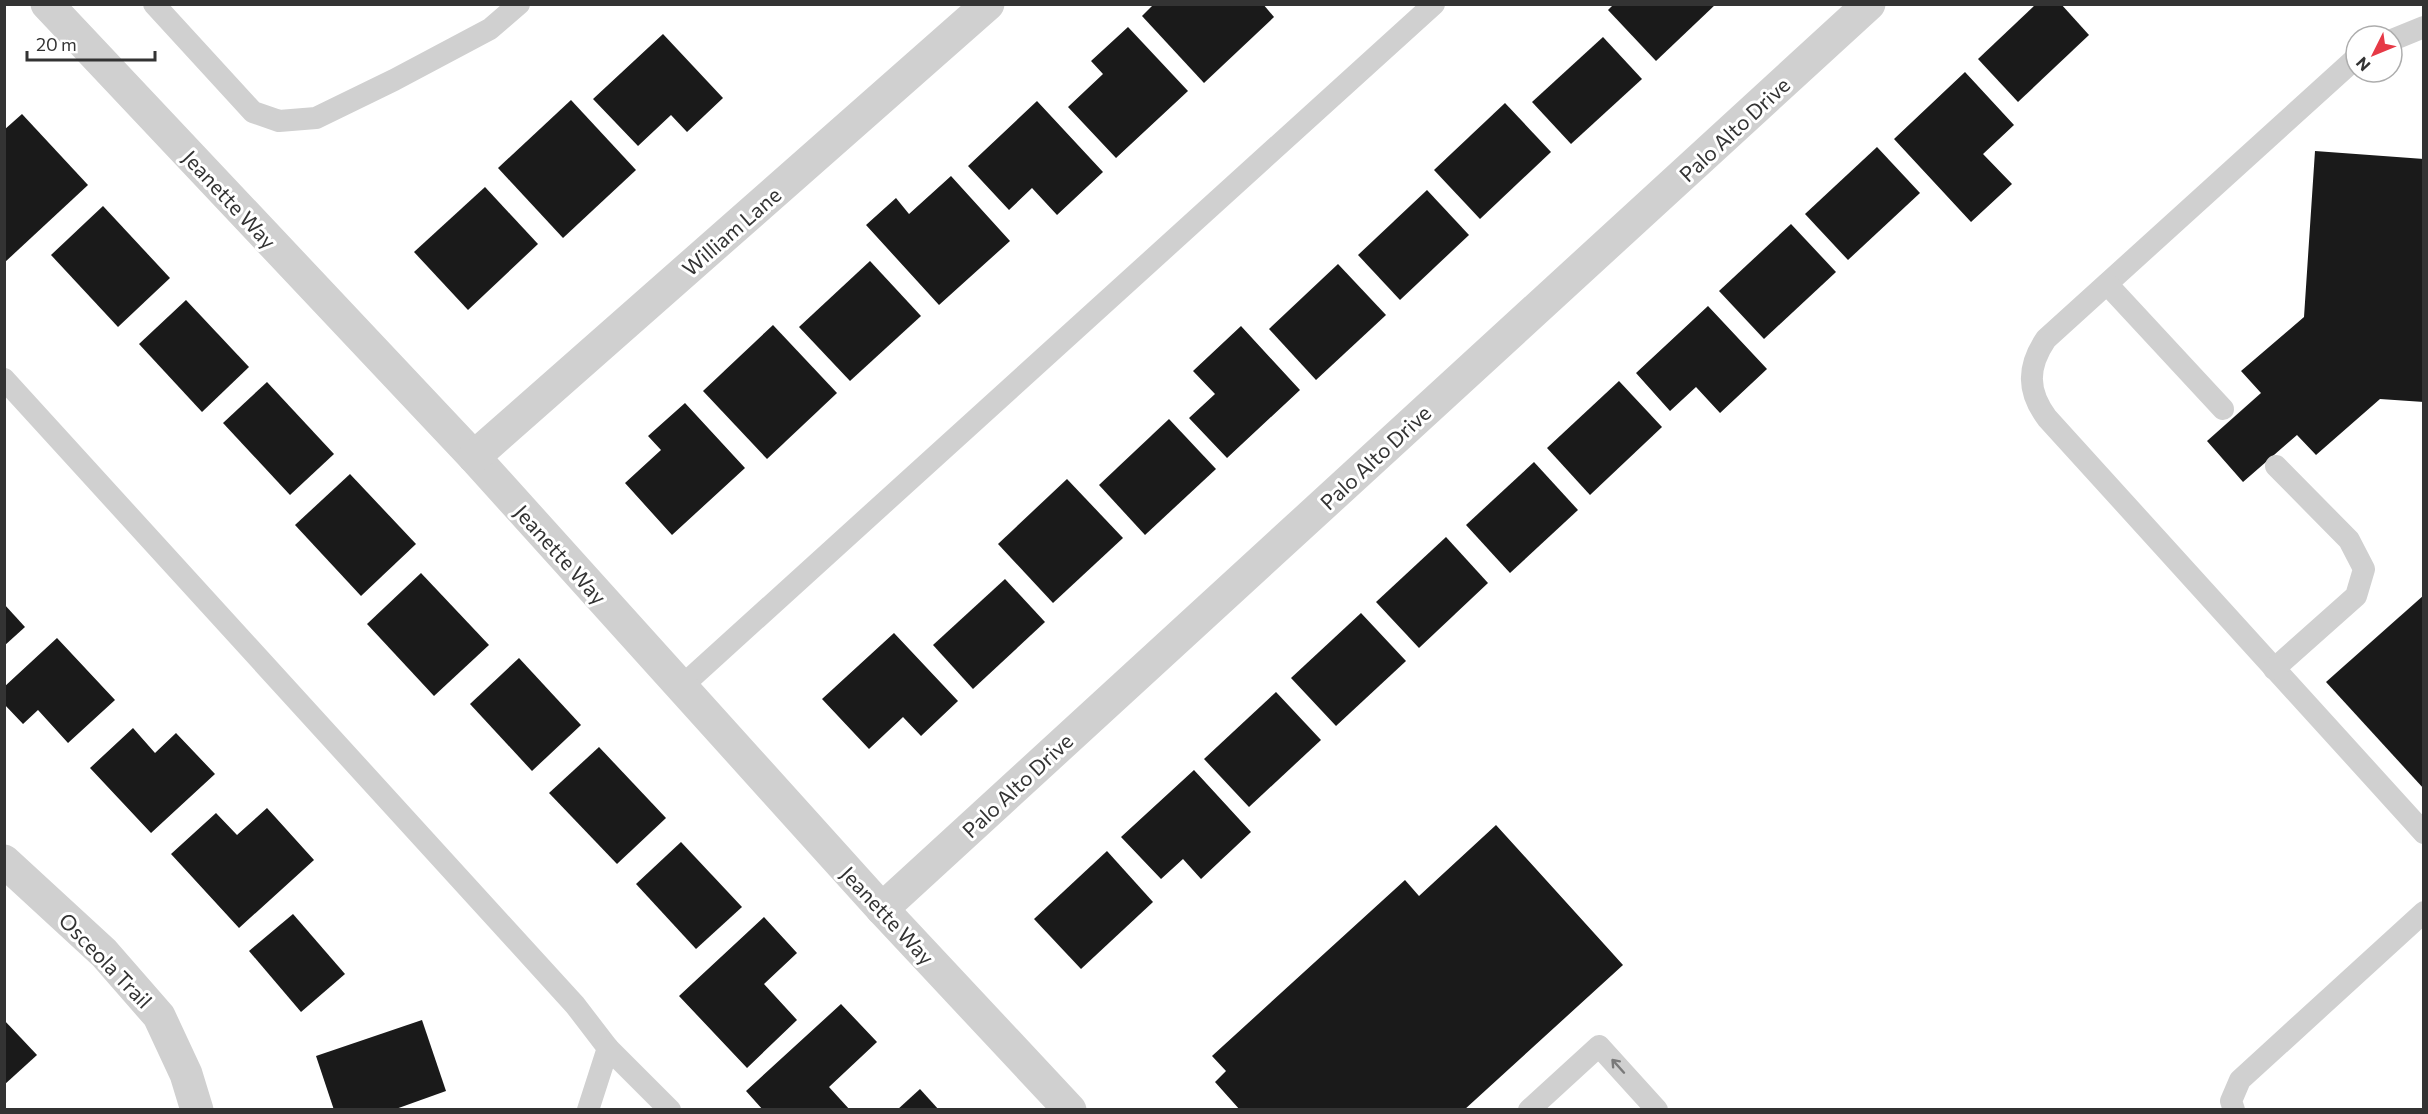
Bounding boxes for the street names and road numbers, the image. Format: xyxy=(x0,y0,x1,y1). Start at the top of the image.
street label: Palo Alto Drive xyxy=(1674,72,1794,186)
street label: Jeanette Way xyxy=(178,145,282,253)
street label: William Lane xyxy=(677,181,785,281)
street label: Palo Alto Drive xyxy=(1315,400,1435,514)
street label: Jeanette Way xyxy=(510,499,612,609)
street label: Palo Alto Drive xyxy=(957,728,1077,842)
street label: Jeanette Way xyxy=(836,861,940,969)
street label: Osceola Trail xyxy=(54,907,158,1013)

